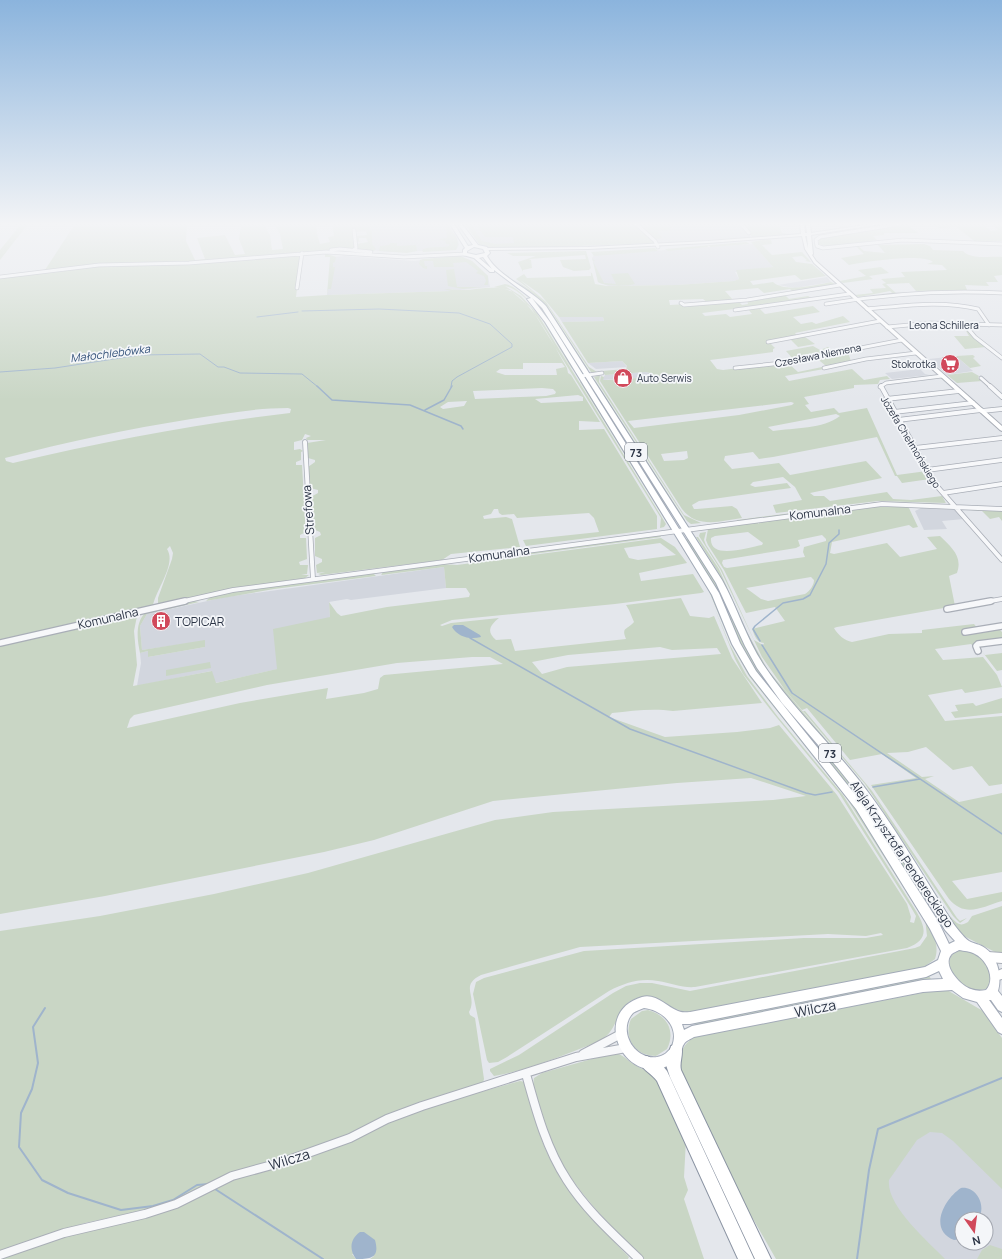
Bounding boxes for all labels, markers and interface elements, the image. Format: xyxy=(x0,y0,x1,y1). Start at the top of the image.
street label: Leona Schillera xyxy=(909,318,979,332)
street label: Czesława Niemena xyxy=(774,340,862,370)
water label: Małochlebówka xyxy=(69,341,152,365)
supermarket icon: Stokrotka xyxy=(939,353,961,375)
place label: Stokrotka xyxy=(891,357,936,371)
shop icon: Auto Serwis xyxy=(612,367,634,389)
place label: Auto Serwis xyxy=(637,371,692,385)
street label: Józefa Chełmońskiego xyxy=(878,393,944,491)
road number: 73 xyxy=(625,443,647,461)
street label: Strefowa xyxy=(298,485,318,535)
street label: Komunalna xyxy=(788,500,852,524)
street label: Komunalna xyxy=(467,541,531,567)
street label: Komunalna xyxy=(76,603,140,633)
building icon: TOPICAR xyxy=(150,610,172,632)
place label: TOPICAR xyxy=(175,613,225,630)
road number: 73 xyxy=(819,744,841,762)
street label: Aleja Krzysztofa Pendereckiego xyxy=(846,777,958,931)
street label: Wilcza xyxy=(793,995,837,1021)
street label: Wilcza xyxy=(266,1144,312,1174)
north arrow xyxy=(954,1211,994,1251)
text: N xyxy=(971,1233,982,1249)

